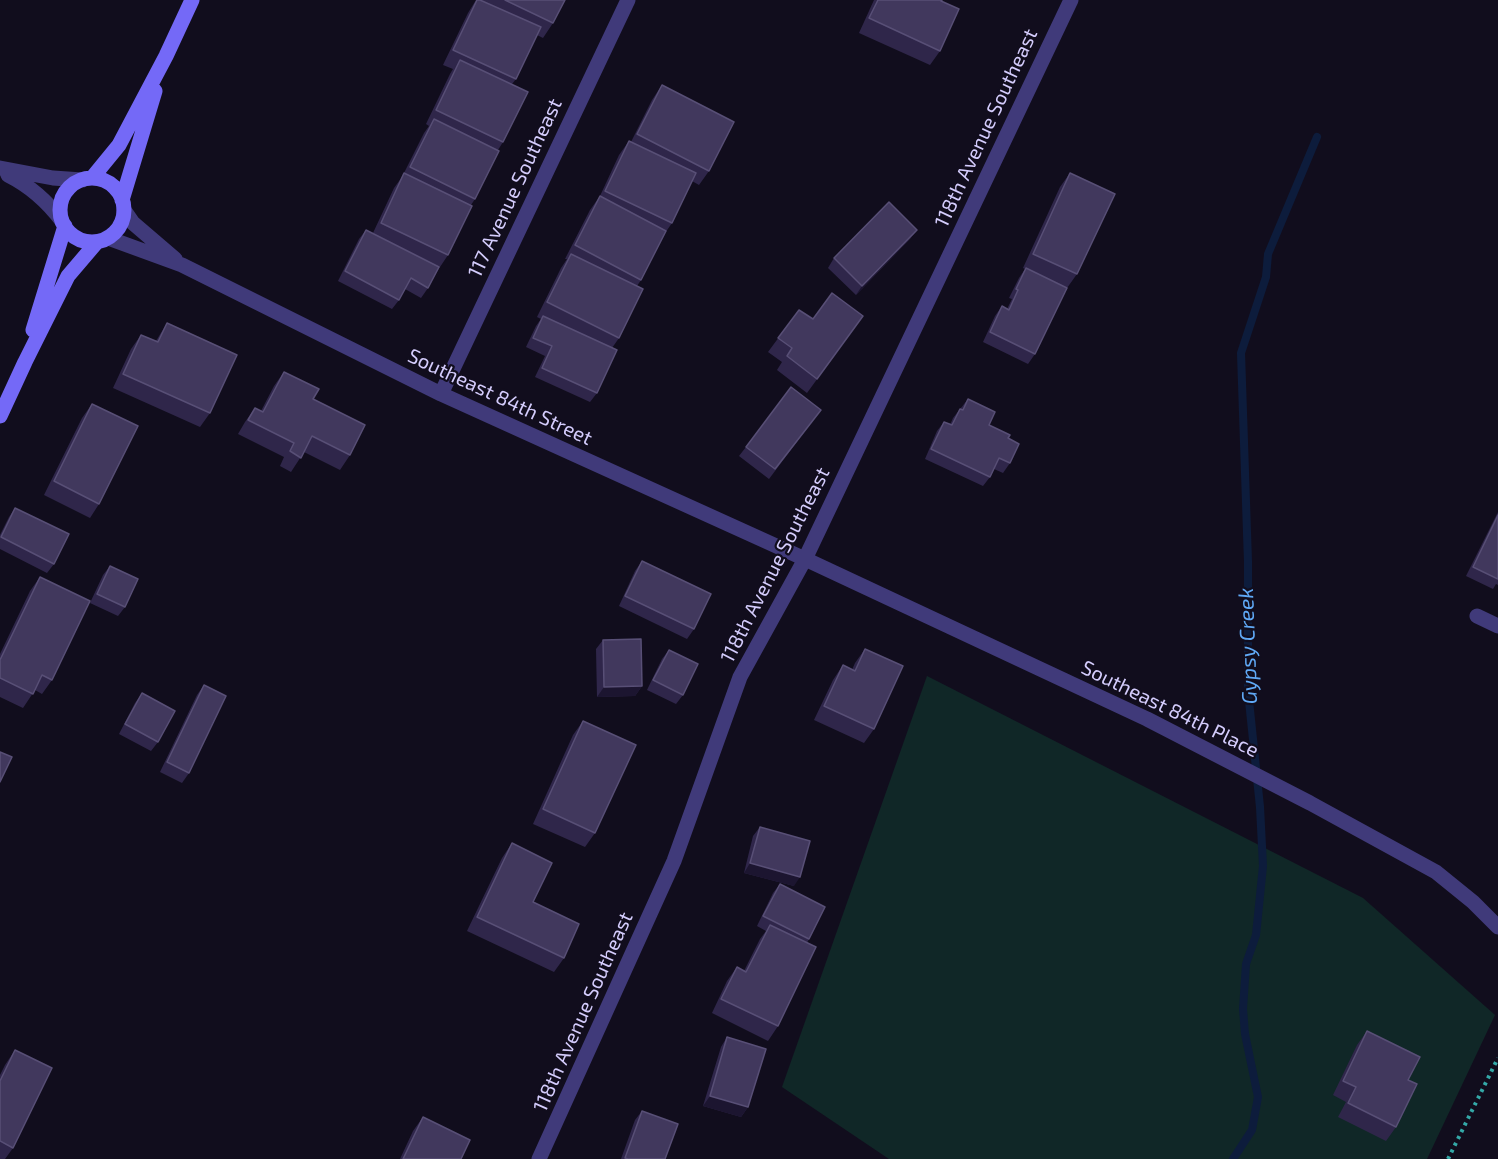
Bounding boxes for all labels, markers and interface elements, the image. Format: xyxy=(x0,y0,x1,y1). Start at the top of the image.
street label: 118th Avenue Southeast xyxy=(929,25,1043,231)
street label: 117 Avenue Southeast xyxy=(463,95,567,281)
street label: Southeast 84th Street xyxy=(404,344,596,450)
street label: 118th Avenue Southeast xyxy=(715,463,835,667)
water label: Gypsy Creek xyxy=(1233,587,1263,705)
street label: Southeast 84th Place xyxy=(1077,656,1263,762)
street label: 118th Avenue Southeast xyxy=(528,908,638,1116)

